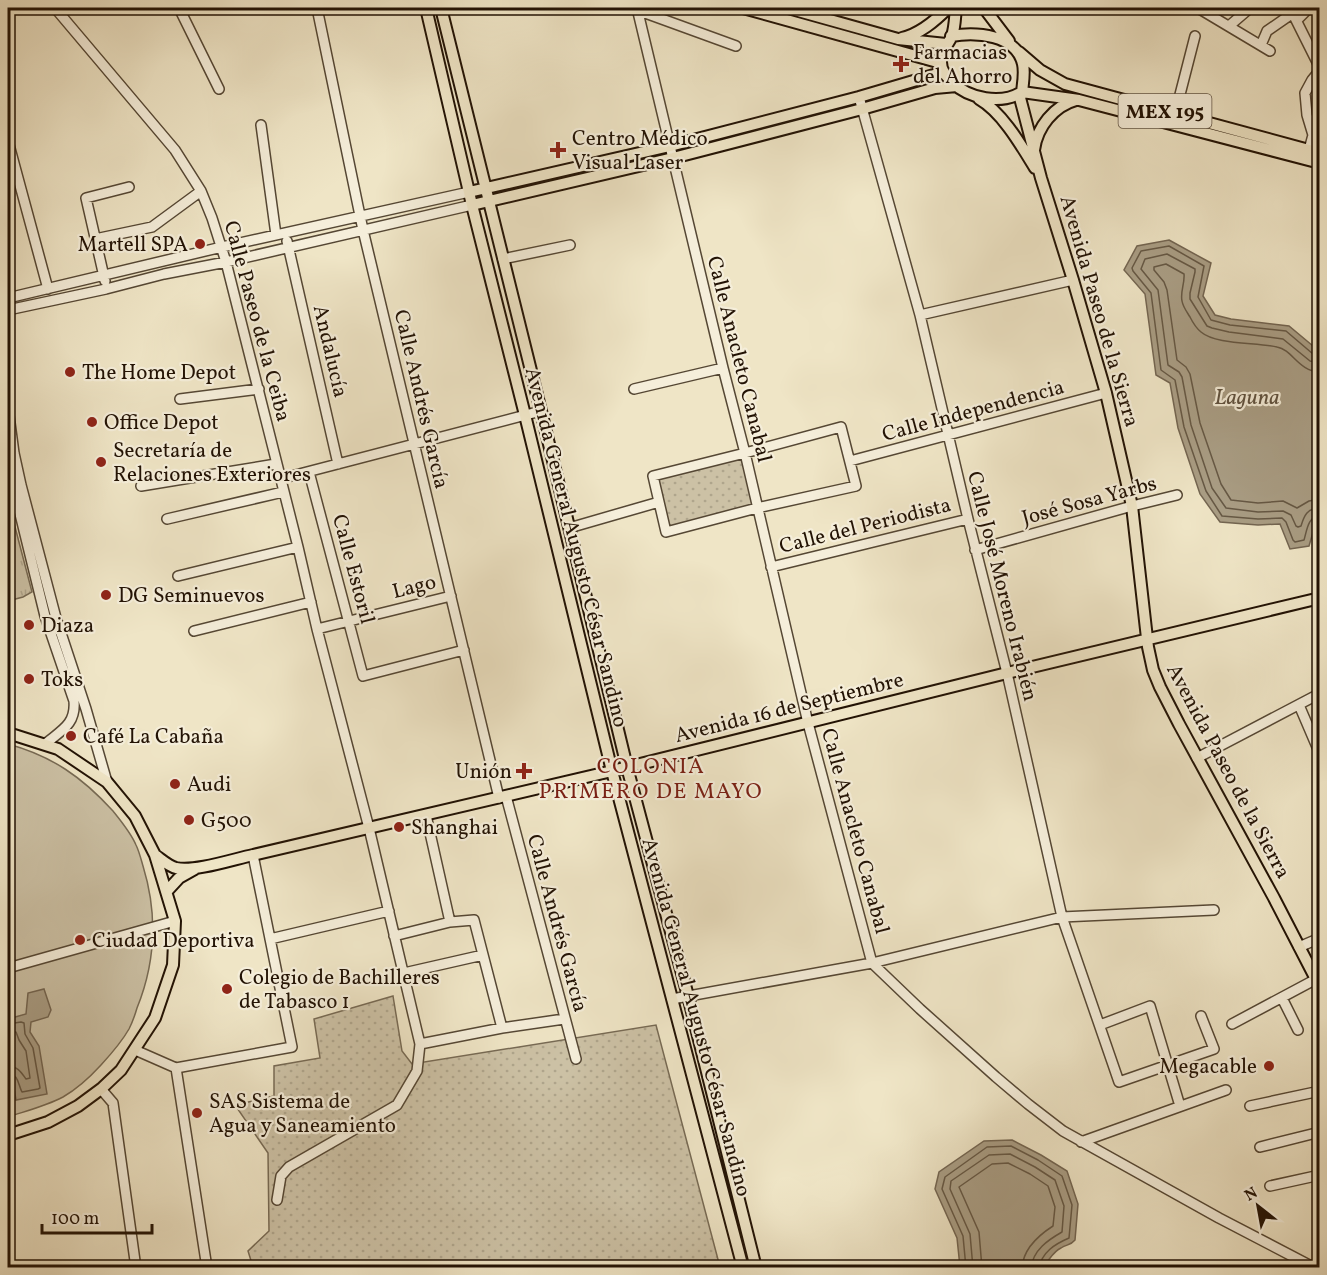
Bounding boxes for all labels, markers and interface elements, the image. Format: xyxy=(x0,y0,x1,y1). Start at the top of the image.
place label: Farmacias del Ahorro xyxy=(913,39,1013,92)
marker: Farmacias del Ahorro xyxy=(894,57,908,71)
road number: MEX 195 xyxy=(1118,94,1212,128)
place label: Centro Médico Visual Laser xyxy=(572,125,708,178)
marker: Centro Médico Visual Laser xyxy=(549,141,567,159)
street label: Avenida Paseo de la Sierra xyxy=(1052,192,1146,431)
street label: Calle Paseo de la Ceiba xyxy=(216,218,297,425)
place label: Martell SPA xyxy=(78,231,188,260)
marker: Martell SPA xyxy=(193,237,207,251)
street label: Calle Anacleto Canabal xyxy=(699,253,778,466)
street label: Andalucía xyxy=(305,302,354,400)
street label: Calle Andrés García xyxy=(386,307,455,492)
place label: The Home Depot xyxy=(82,359,236,388)
street label: Avenida General Augusto César Sandino xyxy=(517,364,634,730)
marker: The Home Depot xyxy=(63,365,77,379)
street label: Calle Independencia xyxy=(879,373,1068,450)
water label: Laguna xyxy=(1214,383,1280,414)
place label: Office Depot xyxy=(104,409,219,438)
marker: Office Depot xyxy=(85,415,99,429)
place label: Secretaría de Relaciones Exteriores xyxy=(113,437,311,490)
marker: Secretaría de Relaciones Exteriores xyxy=(94,455,108,469)
street label: Calle José Moreno Irabién xyxy=(959,468,1044,704)
street label: José Sosa Yarbs xyxy=(1019,470,1160,533)
street label: Calle del Periodista xyxy=(776,491,954,562)
street label: Calle Estoril xyxy=(324,511,381,627)
street label: Lago xyxy=(389,568,439,607)
place label: DG Seminuevos xyxy=(118,582,265,611)
marker: DG Seminuevos xyxy=(99,588,113,602)
place label: Diaza xyxy=(41,612,94,641)
marker: Diaza xyxy=(22,618,36,632)
street label: Avenida Paseo de la Sierra xyxy=(1159,659,1297,884)
place label: Toks xyxy=(41,666,83,695)
street label: Avenida 16 de Septiembre xyxy=(672,666,907,751)
marker: Toks xyxy=(22,672,36,686)
place label: Café La Cabaña xyxy=(83,723,224,752)
street label: Calle Anacleto Canabal xyxy=(813,725,896,937)
marker: Café La Cabaña xyxy=(64,729,78,743)
district label: COLONIA PRIMERO DE MAYO xyxy=(539,752,763,808)
place label: Unión xyxy=(455,758,512,787)
marker: Unión xyxy=(517,764,531,778)
place label: Audi xyxy=(187,771,231,800)
marker: Audi xyxy=(168,777,182,791)
place label: G500 xyxy=(201,807,252,836)
marker: G500 xyxy=(182,813,196,827)
place label: Shanghai xyxy=(411,814,498,843)
marker: Shanghai xyxy=(392,820,406,834)
street label: Calle Andrés García xyxy=(519,831,594,1015)
street label: Avenida General Augusto César Sandino xyxy=(634,835,757,1200)
place label: Ciudad Deportiva xyxy=(92,927,255,956)
marker: Ciudad Deportiva xyxy=(73,933,87,947)
place label: Colegio de Bachilleres de Tabasco 1 xyxy=(239,964,440,1017)
marker: Colegio de Bachilleres de Tabasco 1 xyxy=(220,982,234,996)
place label: Megacable xyxy=(1159,1053,1257,1082)
marker: Megacable xyxy=(1262,1059,1276,1073)
place label: SAS Sistema de Agua y Saneamiento xyxy=(209,1088,396,1141)
marker: SAS Sistema de Agua y Saneamiento xyxy=(190,1106,204,1120)
north arrow xyxy=(1228,1176,1288,1236)
text: N xyxy=(1241,1182,1262,1207)
scale bar xyxy=(42,1197,152,1235)
text: 100 m xyxy=(51,1207,100,1232)

